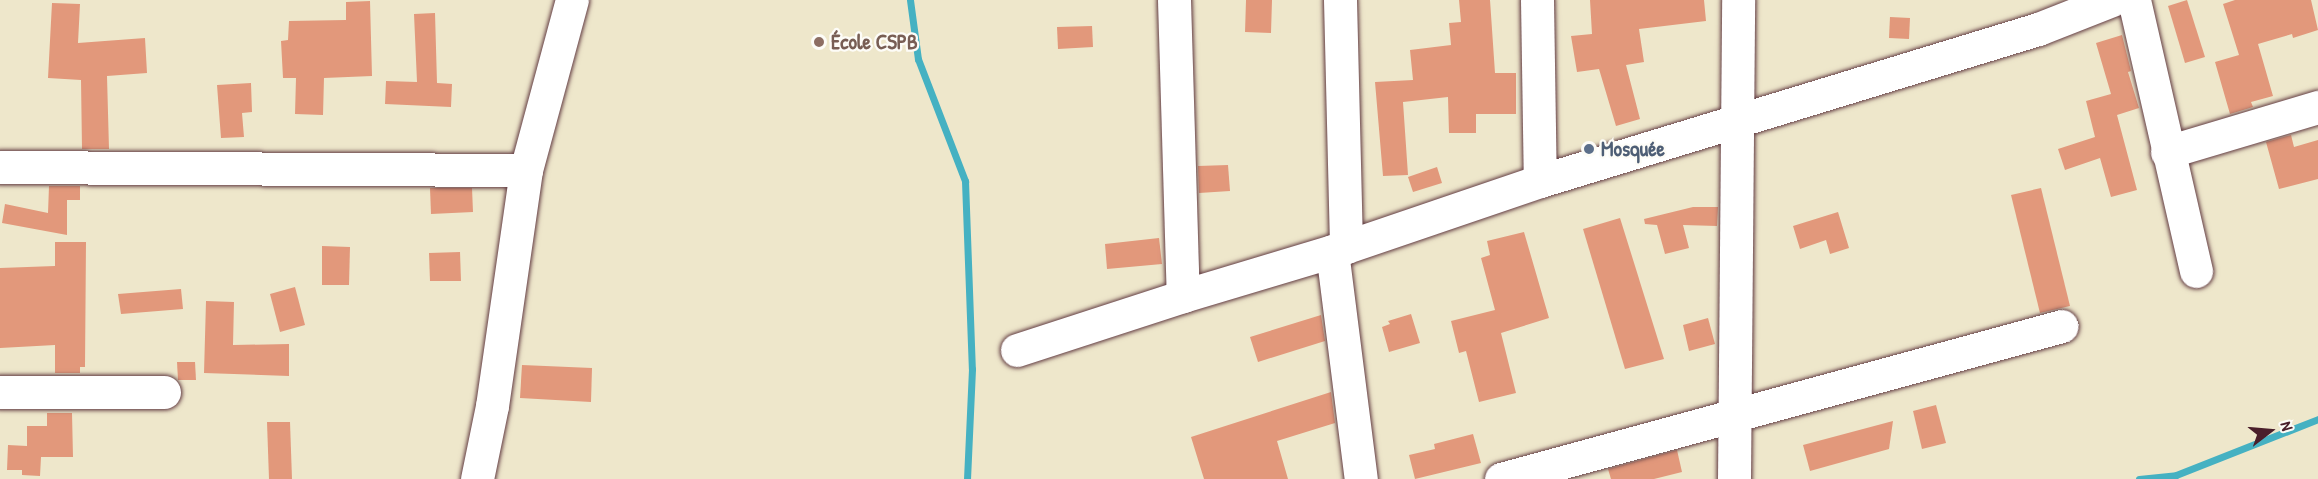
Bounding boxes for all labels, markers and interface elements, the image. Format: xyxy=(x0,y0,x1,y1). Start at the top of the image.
place label: École CSPB xyxy=(831,29,918,55)
marker: École CSPB xyxy=(812,35,826,49)
place label: Mosquée xyxy=(1601,136,1665,162)
marker: Mosquée xyxy=(1582,142,1596,156)
north arrow xyxy=(2240,401,2300,461)
text: N xyxy=(2276,419,2299,433)

